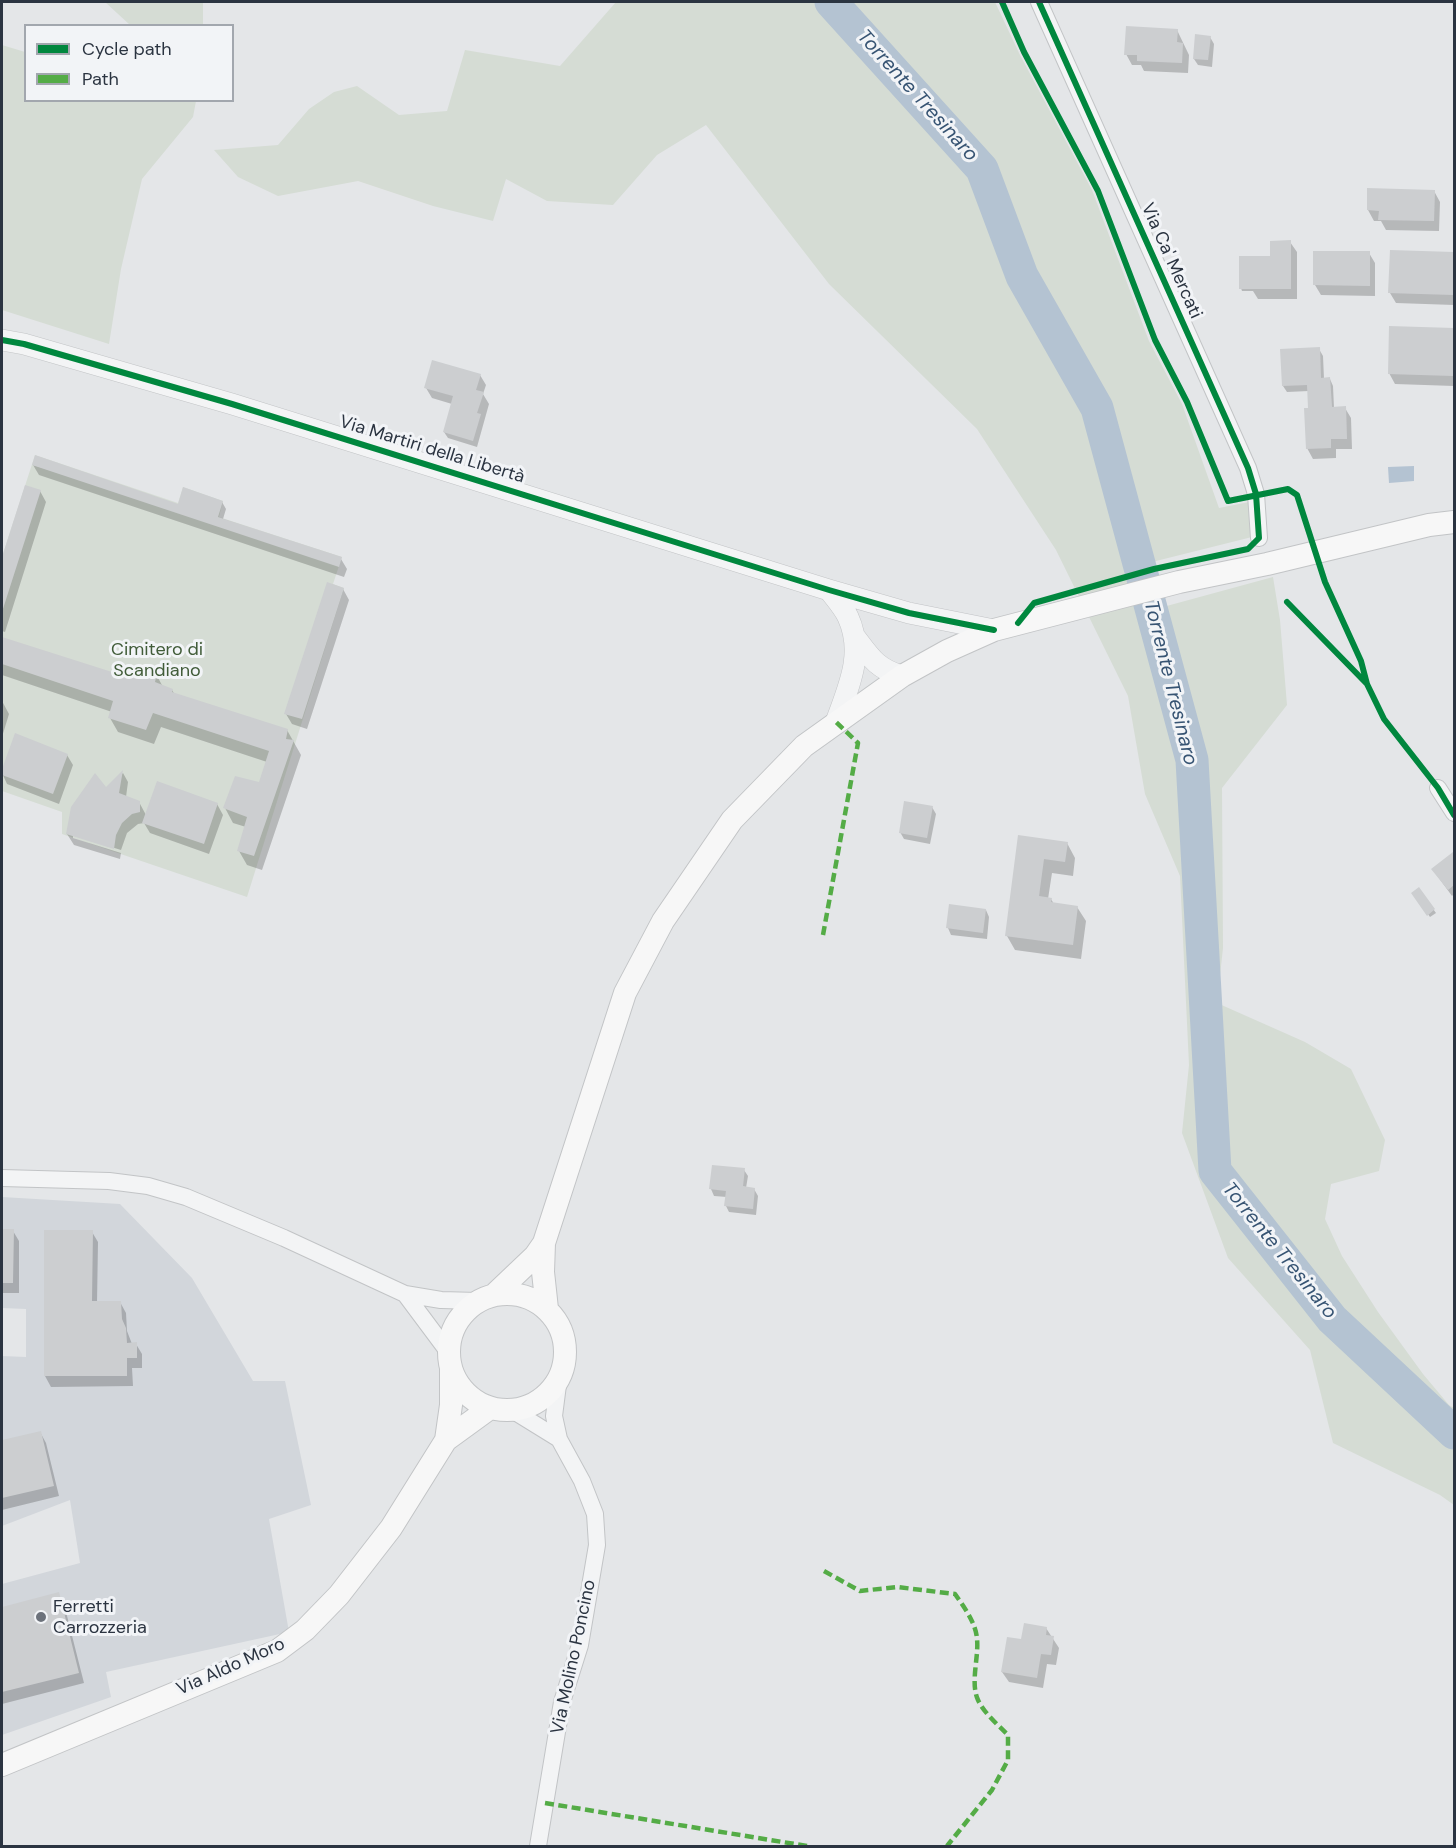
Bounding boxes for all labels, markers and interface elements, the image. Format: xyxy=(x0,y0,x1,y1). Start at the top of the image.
legend xyxy=(24,24,234,102)
water label: Torrente Tresinaro xyxy=(852,25,982,167)
text: Cycle path xyxy=(82,37,172,61)
text: Path xyxy=(82,67,119,91)
street label: Via Ca' Mercati xyxy=(1136,200,1206,322)
street label: Via Martiri della Libertà xyxy=(337,412,527,488)
water label: Torrente Tresinaro xyxy=(1138,598,1202,768)
park label: Cimitero di Scandiano xyxy=(111,639,203,682)
water label: Torrente Tresinaro xyxy=(1217,1178,1341,1324)
street label: Via Molino Poncino xyxy=(547,1578,601,1736)
place label: Ferretti Carrozzeria xyxy=(53,1596,147,1638)
marker: Ferretti Carrozzeria xyxy=(34,1610,48,1624)
street label: Via Aldo Moro xyxy=(173,1633,289,1701)

